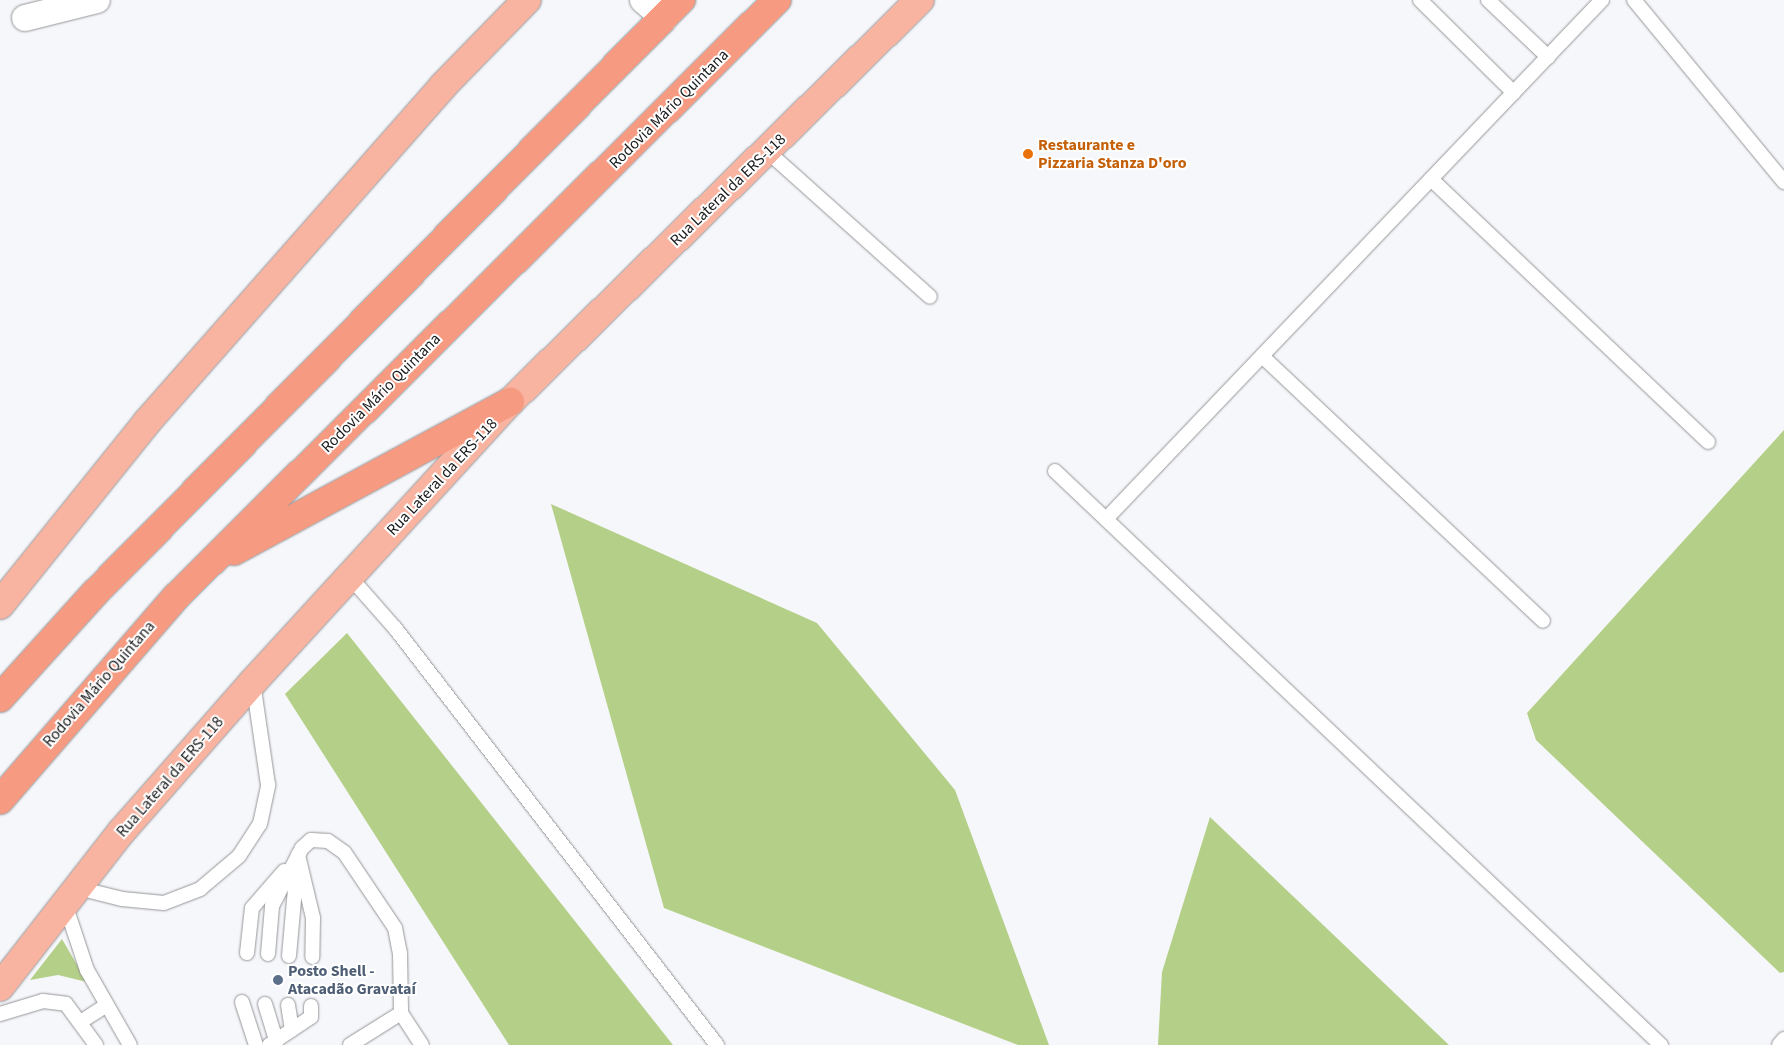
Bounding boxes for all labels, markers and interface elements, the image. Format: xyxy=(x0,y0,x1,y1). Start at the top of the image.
street label: Rodovia Mário Quintana xyxy=(605,45,733,173)
street label: Rua Lateral da ERS-118 xyxy=(666,130,790,250)
place label: Restaurante e Pizzaria Stanza D'oro xyxy=(1038,135,1187,173)
marker: Restaurante e Pizzaria Stanza D'oro xyxy=(1022,148,1034,160)
street label: Rodovia Mário Quintana xyxy=(317,329,445,457)
street label: Rua Lateral da ERS-118 xyxy=(383,414,501,540)
street label: Rodovia Mário Quintana xyxy=(39,617,159,751)
street label: Rua Lateral da ERS-118 xyxy=(112,713,228,841)
place label: Posto Shell - Atacadão Gravataí xyxy=(288,961,416,999)
marker: Posto Shell - Atacadão Gravataí xyxy=(272,974,284,986)

